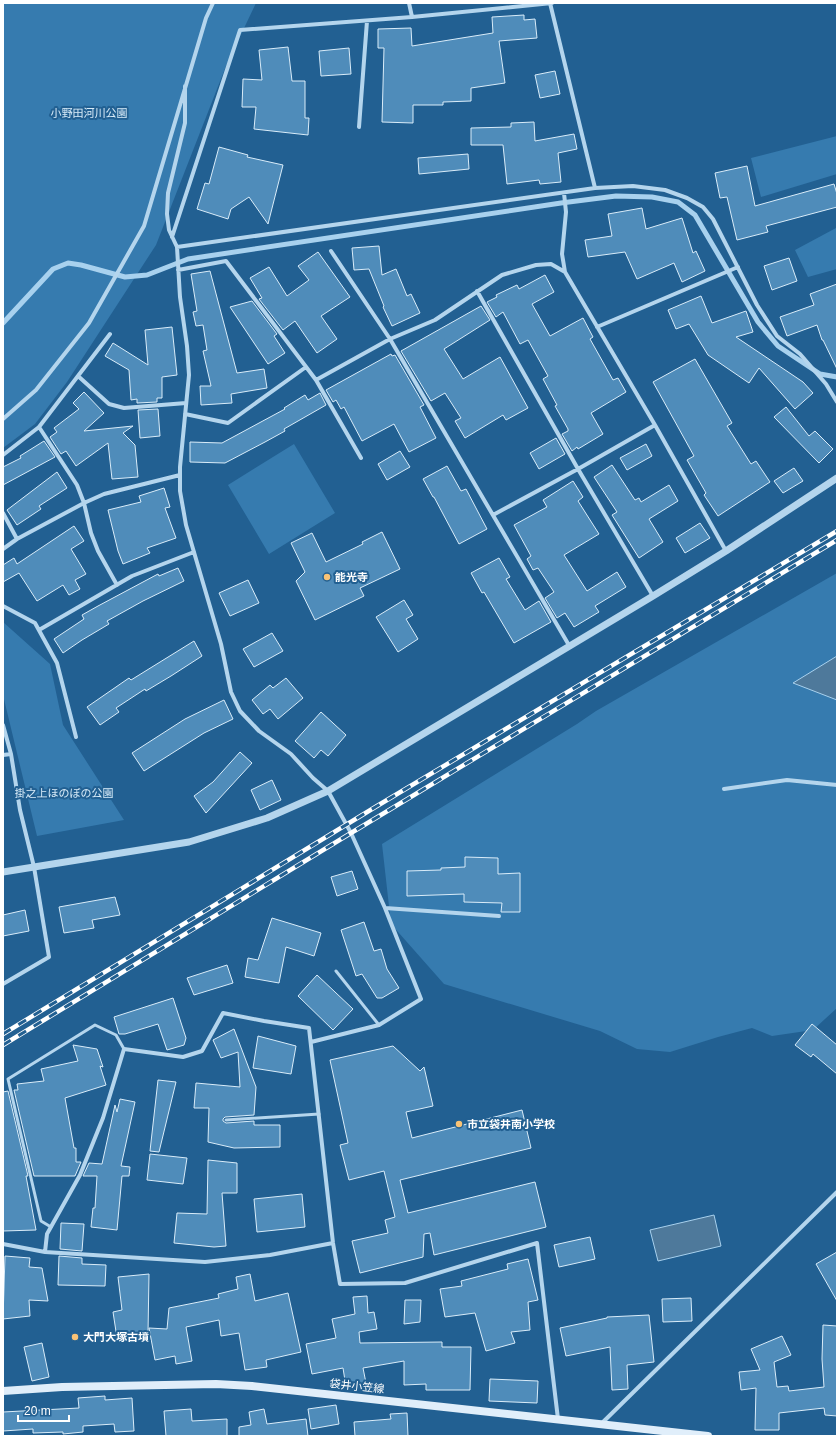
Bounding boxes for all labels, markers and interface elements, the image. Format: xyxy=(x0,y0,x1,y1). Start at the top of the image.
park label: 小野田河川公園 xyxy=(51,107,128,119)
place label: 能光寺 xyxy=(335,571,368,583)
marker: 能光寺 xyxy=(322,572,332,582)
park label: 掛之上ほのぼの公園 xyxy=(15,787,114,799)
place label: 市立袋井南小学校 xyxy=(467,1118,555,1130)
marker: 市立袋井南小学校 xyxy=(454,1119,464,1129)
place label: 大門大塚古墳 xyxy=(83,1331,149,1343)
marker: 大門大塚古墳 xyxy=(70,1332,80,1342)
street label: 袋井小笠線 xyxy=(329,1377,385,1395)
scale bar xyxy=(18,1397,69,1423)
text: 20 m xyxy=(24,1404,51,1418)

